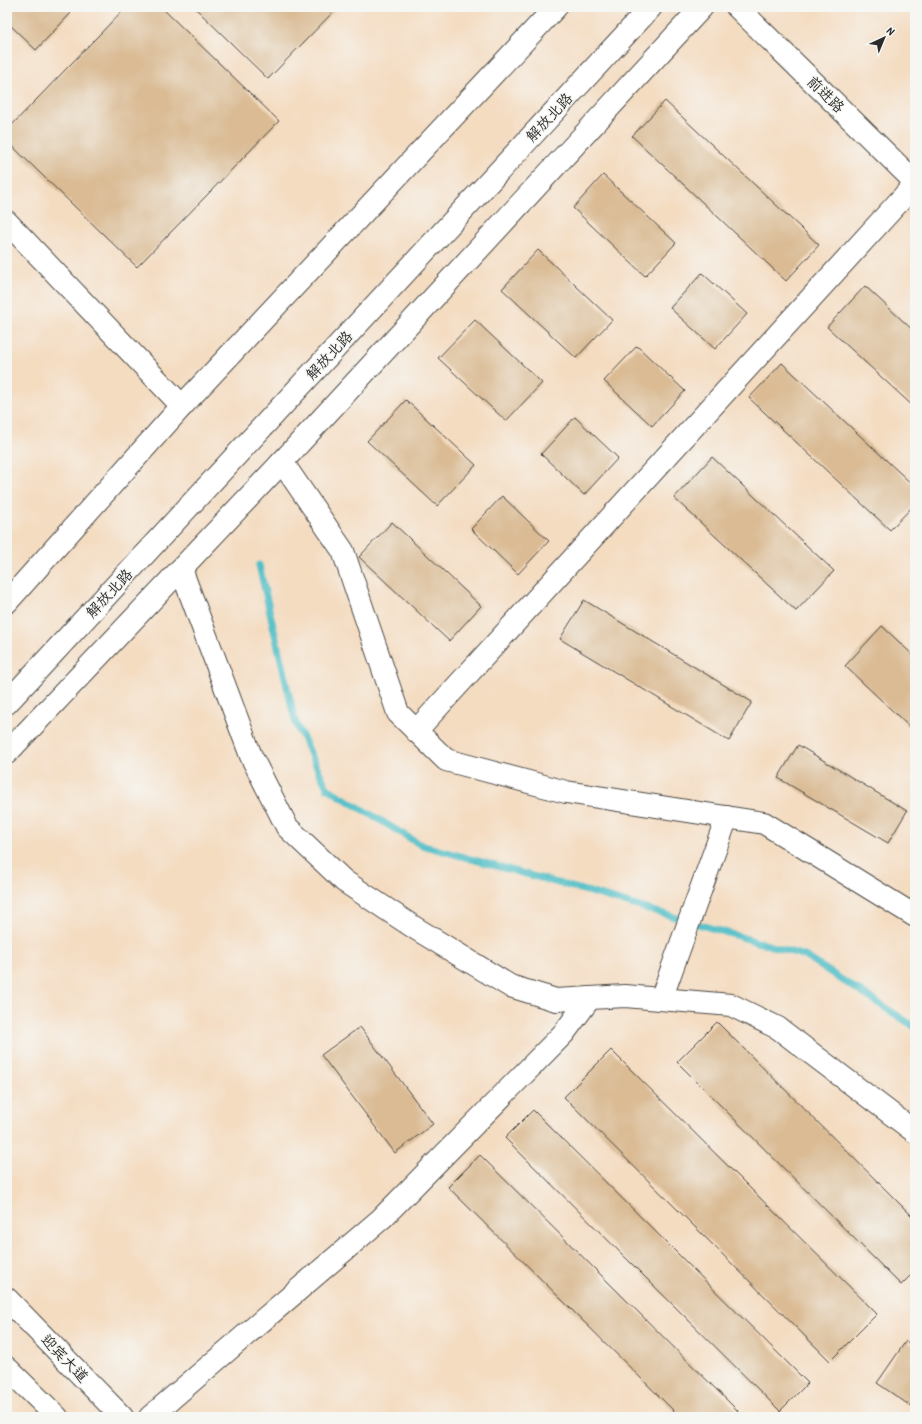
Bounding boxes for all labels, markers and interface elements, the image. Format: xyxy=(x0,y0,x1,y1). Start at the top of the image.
north arrow xyxy=(864,18,904,58)
text: N xyxy=(884,24,898,38)
street label: 前进路 xyxy=(803,71,849,117)
street label: 解放北路 xyxy=(521,88,577,146)
street label: 解放北路 xyxy=(301,326,357,384)
street label: 解放北路 xyxy=(81,564,137,622)
street label: 迎宾大道 xyxy=(37,1329,93,1387)

